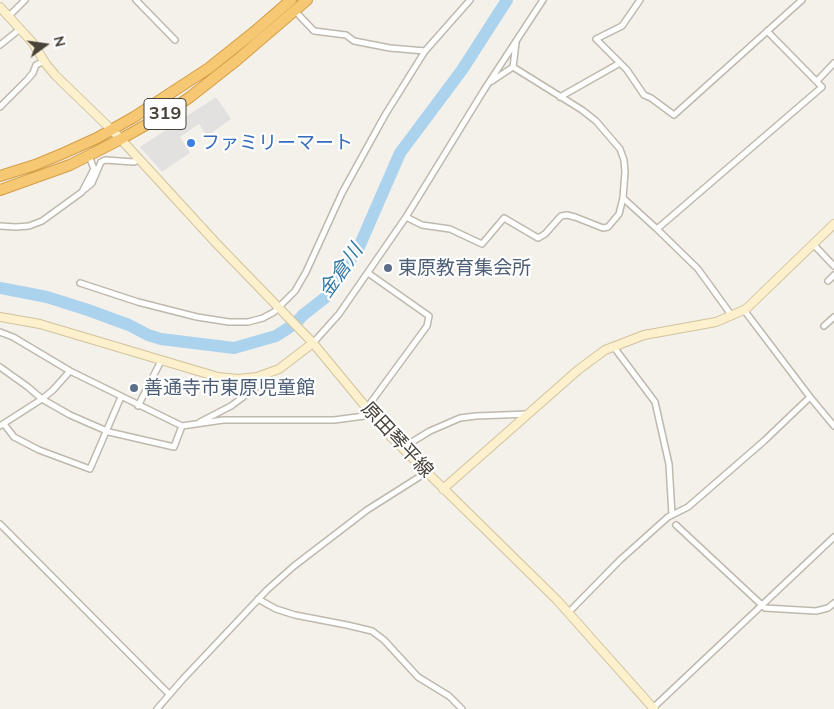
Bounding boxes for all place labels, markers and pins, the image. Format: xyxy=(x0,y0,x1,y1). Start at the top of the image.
place label: ファミリーマート xyxy=(201,132,353,154)
marker: ファミリーマート xyxy=(185,137,197,149)
place label: 東原教育集会所 xyxy=(398,257,531,279)
marker: 東原教育集会所 xyxy=(382,262,394,274)
place label: 善通寺市東原児童館 xyxy=(144,377,315,399)
marker: 善通寺市東原児童館 xyxy=(128,382,140,394)

